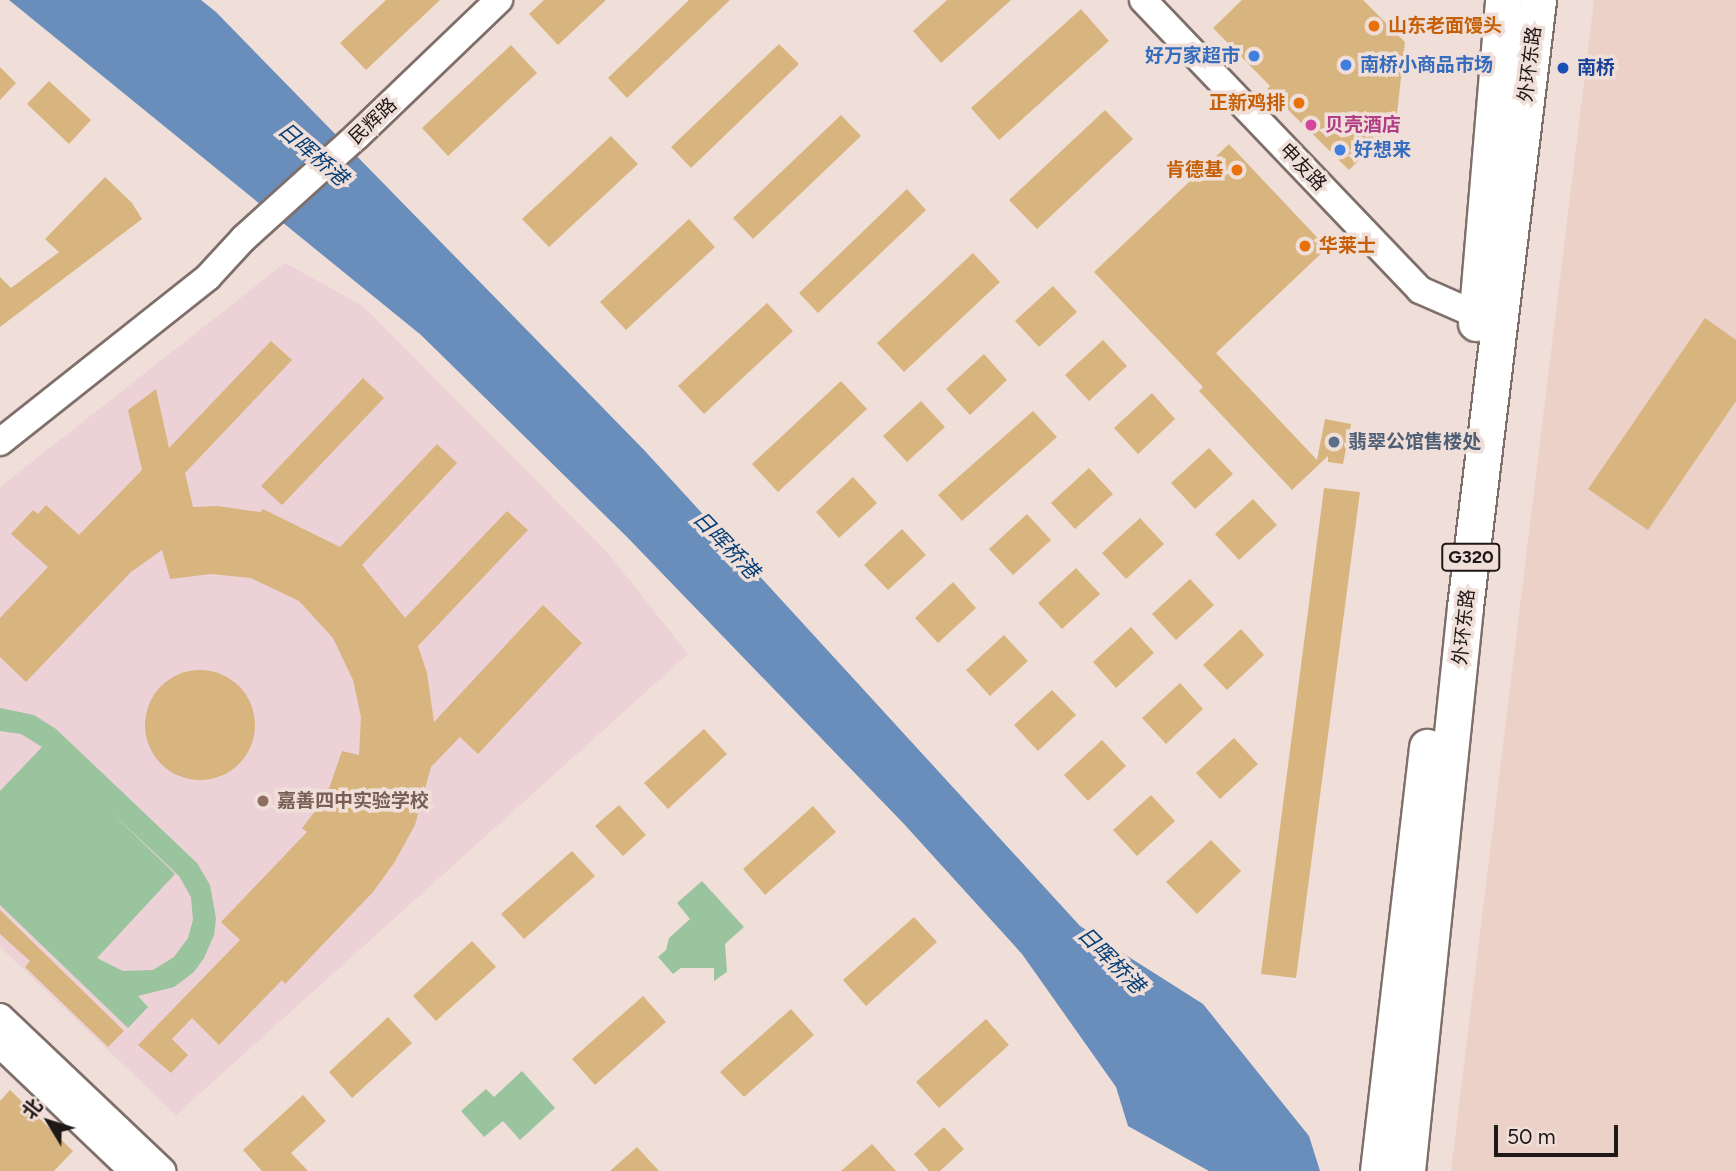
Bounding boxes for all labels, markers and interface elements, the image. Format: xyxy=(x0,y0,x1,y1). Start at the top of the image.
place label: 山东老面馒头 xyxy=(1388,15,1502,37)
marker: 山东老面馒头 xyxy=(1366,18,1382,34)
street label: 外环东路 xyxy=(1514,25,1546,103)
place label: 好万家超市 xyxy=(1145,45,1240,67)
marker: 好万家超市 xyxy=(1246,48,1262,64)
place label: 南桥小商品市场 xyxy=(1360,54,1493,76)
marker: 南桥小商品市场 xyxy=(1338,57,1354,73)
place label: 南桥 xyxy=(1577,57,1615,79)
marker: 南桥 xyxy=(1555,60,1571,76)
place label: 正新鸡排 xyxy=(1209,92,1285,114)
street label: 民辉路 xyxy=(344,93,402,149)
marker: 正新鸡排 xyxy=(1291,95,1307,111)
place label: 贝壳酒店 xyxy=(1325,114,1401,136)
water label: 日晖桥港 xyxy=(273,117,353,191)
marker: 贝壳酒店 xyxy=(1303,117,1319,133)
street label: 申友路 xyxy=(1275,139,1331,195)
place label: 好想来 xyxy=(1354,139,1411,161)
marker: 好想来 xyxy=(1332,142,1348,158)
place label: 肯德基 xyxy=(1166,159,1223,181)
marker: 肯德基 xyxy=(1229,162,1245,178)
place label: 华莱士 xyxy=(1319,235,1376,257)
marker: 华莱士 xyxy=(1297,238,1313,254)
place label: 翡翠公馆售楼处 xyxy=(1348,431,1481,453)
marker: 翡翠公馆售楼处 xyxy=(1326,434,1342,450)
water label: 日晖桥港 xyxy=(688,506,764,584)
road number: G320 xyxy=(1441,542,1501,572)
street label: 外环东路 xyxy=(1449,588,1479,666)
place label: 嘉善四中实验学校 xyxy=(277,790,429,812)
marker: 嘉善四中实验学校 xyxy=(255,793,271,809)
water label: 日晖桥港 xyxy=(1072,921,1150,999)
north arrow xyxy=(14,1087,84,1157)
text: 北 xyxy=(17,1094,47,1123)
scale bar xyxy=(1498,1112,1622,1156)
text: 50 m xyxy=(1507,1124,1556,1149)

